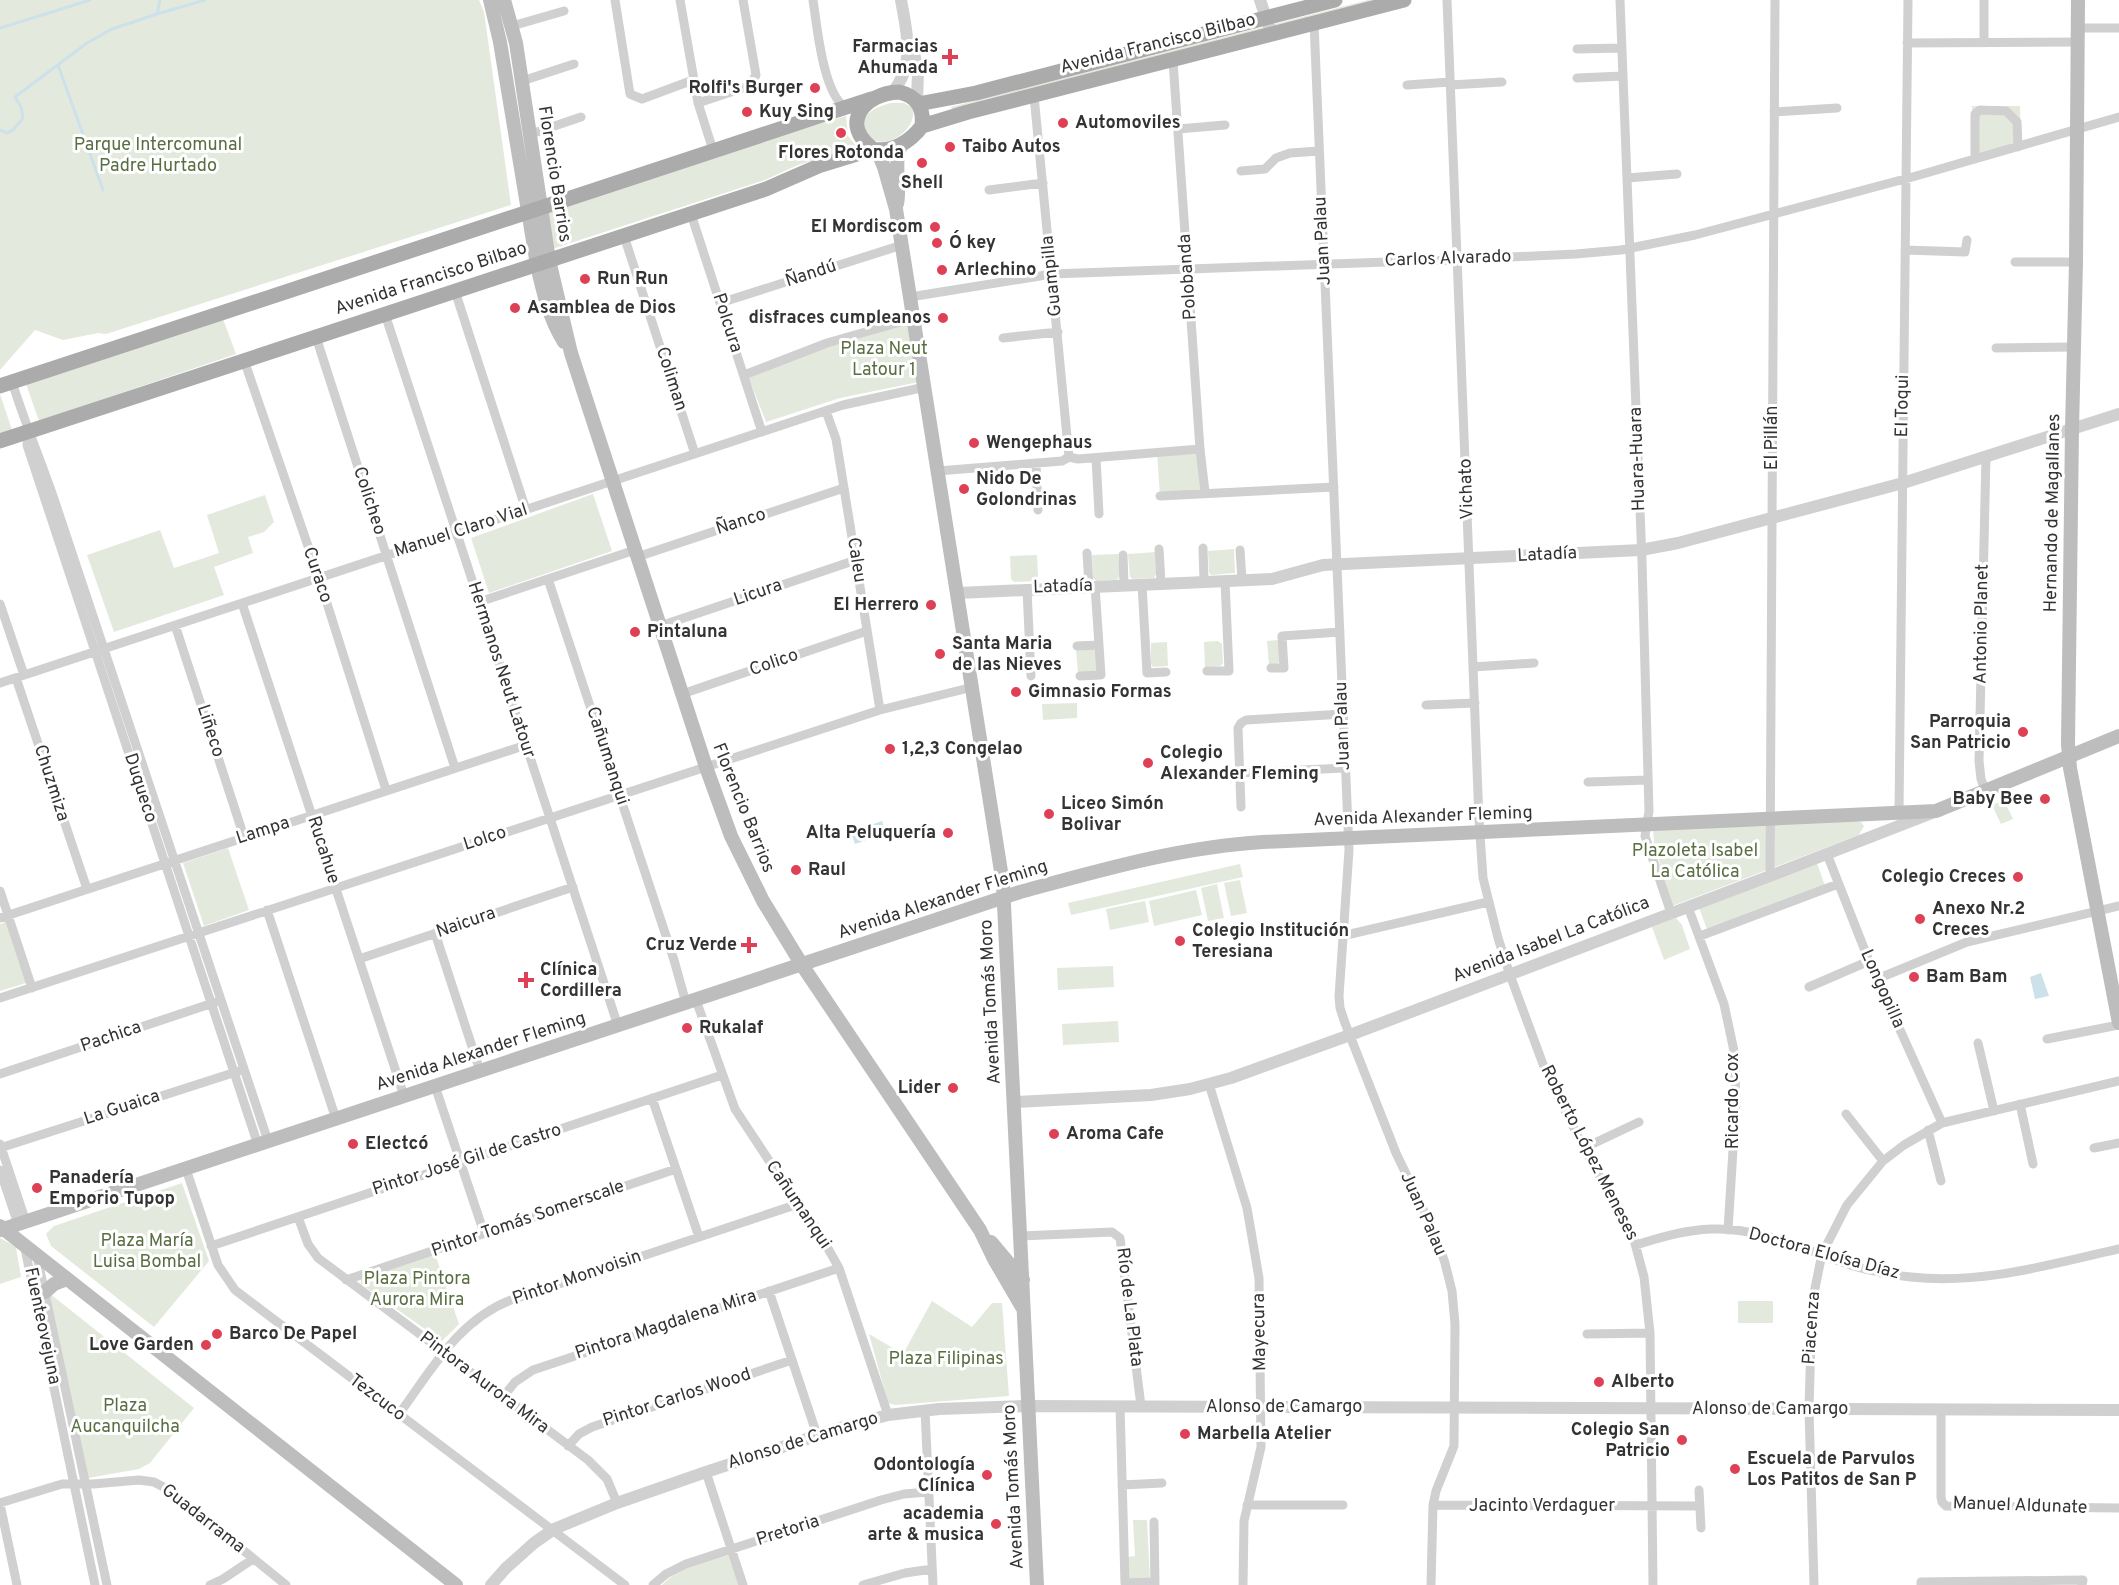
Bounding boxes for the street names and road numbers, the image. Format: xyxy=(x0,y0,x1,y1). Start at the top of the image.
street label: Avenida Francisco Bilbao xyxy=(1058,9,1258,79)
street label: Florencio Barrios xyxy=(532,104,576,244)
street label: Juan Palau xyxy=(1309,196,1337,286)
street label: Polobanda xyxy=(1174,233,1202,321)
street label: Guampilla xyxy=(1036,234,1068,318)
street label: Avenida Francisco Bilbao xyxy=(332,237,530,321)
street label: Carlos Alvarado xyxy=(1384,245,1512,273)
street label: Ñandú xyxy=(782,253,840,293)
street label: Polcura xyxy=(707,290,747,356)
street label: Coliman xyxy=(650,344,692,414)
street label: El Toqui xyxy=(1891,374,1915,438)
street label: Huara-Huara xyxy=(1625,406,1651,512)
street label: El Pillán xyxy=(1761,406,1784,470)
street label: Hernando de Magallanes xyxy=(2040,413,2066,613)
street label: Vichato xyxy=(1454,458,1480,520)
street label: Colicheo xyxy=(347,464,391,538)
street label: Manuel Claro Vial xyxy=(391,499,531,563)
street label: Ñanco xyxy=(712,501,769,541)
street label: Caleu xyxy=(841,536,871,584)
street label: Latadía xyxy=(1517,542,1577,568)
street label: Curaco xyxy=(297,544,337,606)
street label: Antonio Planet xyxy=(1969,564,1995,684)
street label: Licura xyxy=(731,574,785,612)
street label: Latadía xyxy=(1033,574,1093,600)
street label: Hermanos Neut Latour xyxy=(462,579,540,761)
street label: Colico xyxy=(746,644,802,682)
street label: Juan Palau xyxy=(1330,681,1356,771)
street label: Liñeco xyxy=(191,702,229,760)
street label: Cañumanqui xyxy=(580,704,634,808)
street label: Florencio Barrios xyxy=(707,740,779,876)
street label: Chuzmiza xyxy=(28,742,74,824)
street label: Duqueco xyxy=(118,750,162,826)
street label: Avenida Alexander Fleming xyxy=(1313,802,1533,832)
street label: Lampa xyxy=(233,812,293,850)
street label: Rucahue xyxy=(301,813,345,887)
street label: Lolco xyxy=(461,821,509,857)
street label: Avenida Alexander Fleming xyxy=(835,855,1051,945)
street label: Avenida Isabel La Católica xyxy=(1449,892,1653,988)
street label: Naicura xyxy=(433,902,499,944)
street label: Avenida Tomás Moro xyxy=(975,919,1007,1085)
street label: Longopilla xyxy=(1854,946,1910,1032)
street label: Avenida Alexander Fleming xyxy=(373,1007,589,1097)
street label: Pachica xyxy=(78,1016,144,1058)
street label: Ricardo Cox xyxy=(1722,1053,1745,1149)
street label: Roberto López Meneses xyxy=(1535,1061,1643,1245)
street label: La Guaica xyxy=(81,1085,163,1131)
street label: Pintor José Gil de Castro xyxy=(370,1119,564,1201)
street label: Cañumanqui xyxy=(760,1156,836,1254)
street label: Juan Palau xyxy=(1394,1169,1452,1259)
street label: Pintor Tomás Somerscale xyxy=(428,1175,628,1263)
street label: Doctora Eloísa Díaz xyxy=(1746,1223,1902,1285)
street label: Pintor Monvoisin xyxy=(509,1245,645,1311)
street label: Río de La Plata xyxy=(1110,1246,1148,1368)
street label: Fuenteovejuna xyxy=(18,1265,66,1387)
street label: Pintora Magdalena Mira xyxy=(572,1285,760,1365)
street label: Piacenza xyxy=(1798,1291,1826,1365)
street label: Mayecura xyxy=(1248,1293,1272,1371)
street label: Pintora Aurora Mira xyxy=(415,1327,553,1439)
street label: Pintor Carlos Wood xyxy=(600,1363,754,1433)
street label: Tezcuco xyxy=(344,1369,410,1427)
street label: Alonso de Camargo xyxy=(1206,1396,1362,1419)
street label: Alonso de Camargo xyxy=(1692,1398,1848,1421)
street label: Avenida Tomás Moro xyxy=(998,1404,1030,1570)
street label: Alonso de Camargo xyxy=(725,1407,881,1475)
street label: Guadarrama xyxy=(156,1479,250,1559)
street label: Manuel Aldunate xyxy=(1952,1492,2088,1520)
street label: Jacinto Verdaguer xyxy=(1469,1495,1615,1518)
street label: Pretoria xyxy=(754,1510,822,1552)

